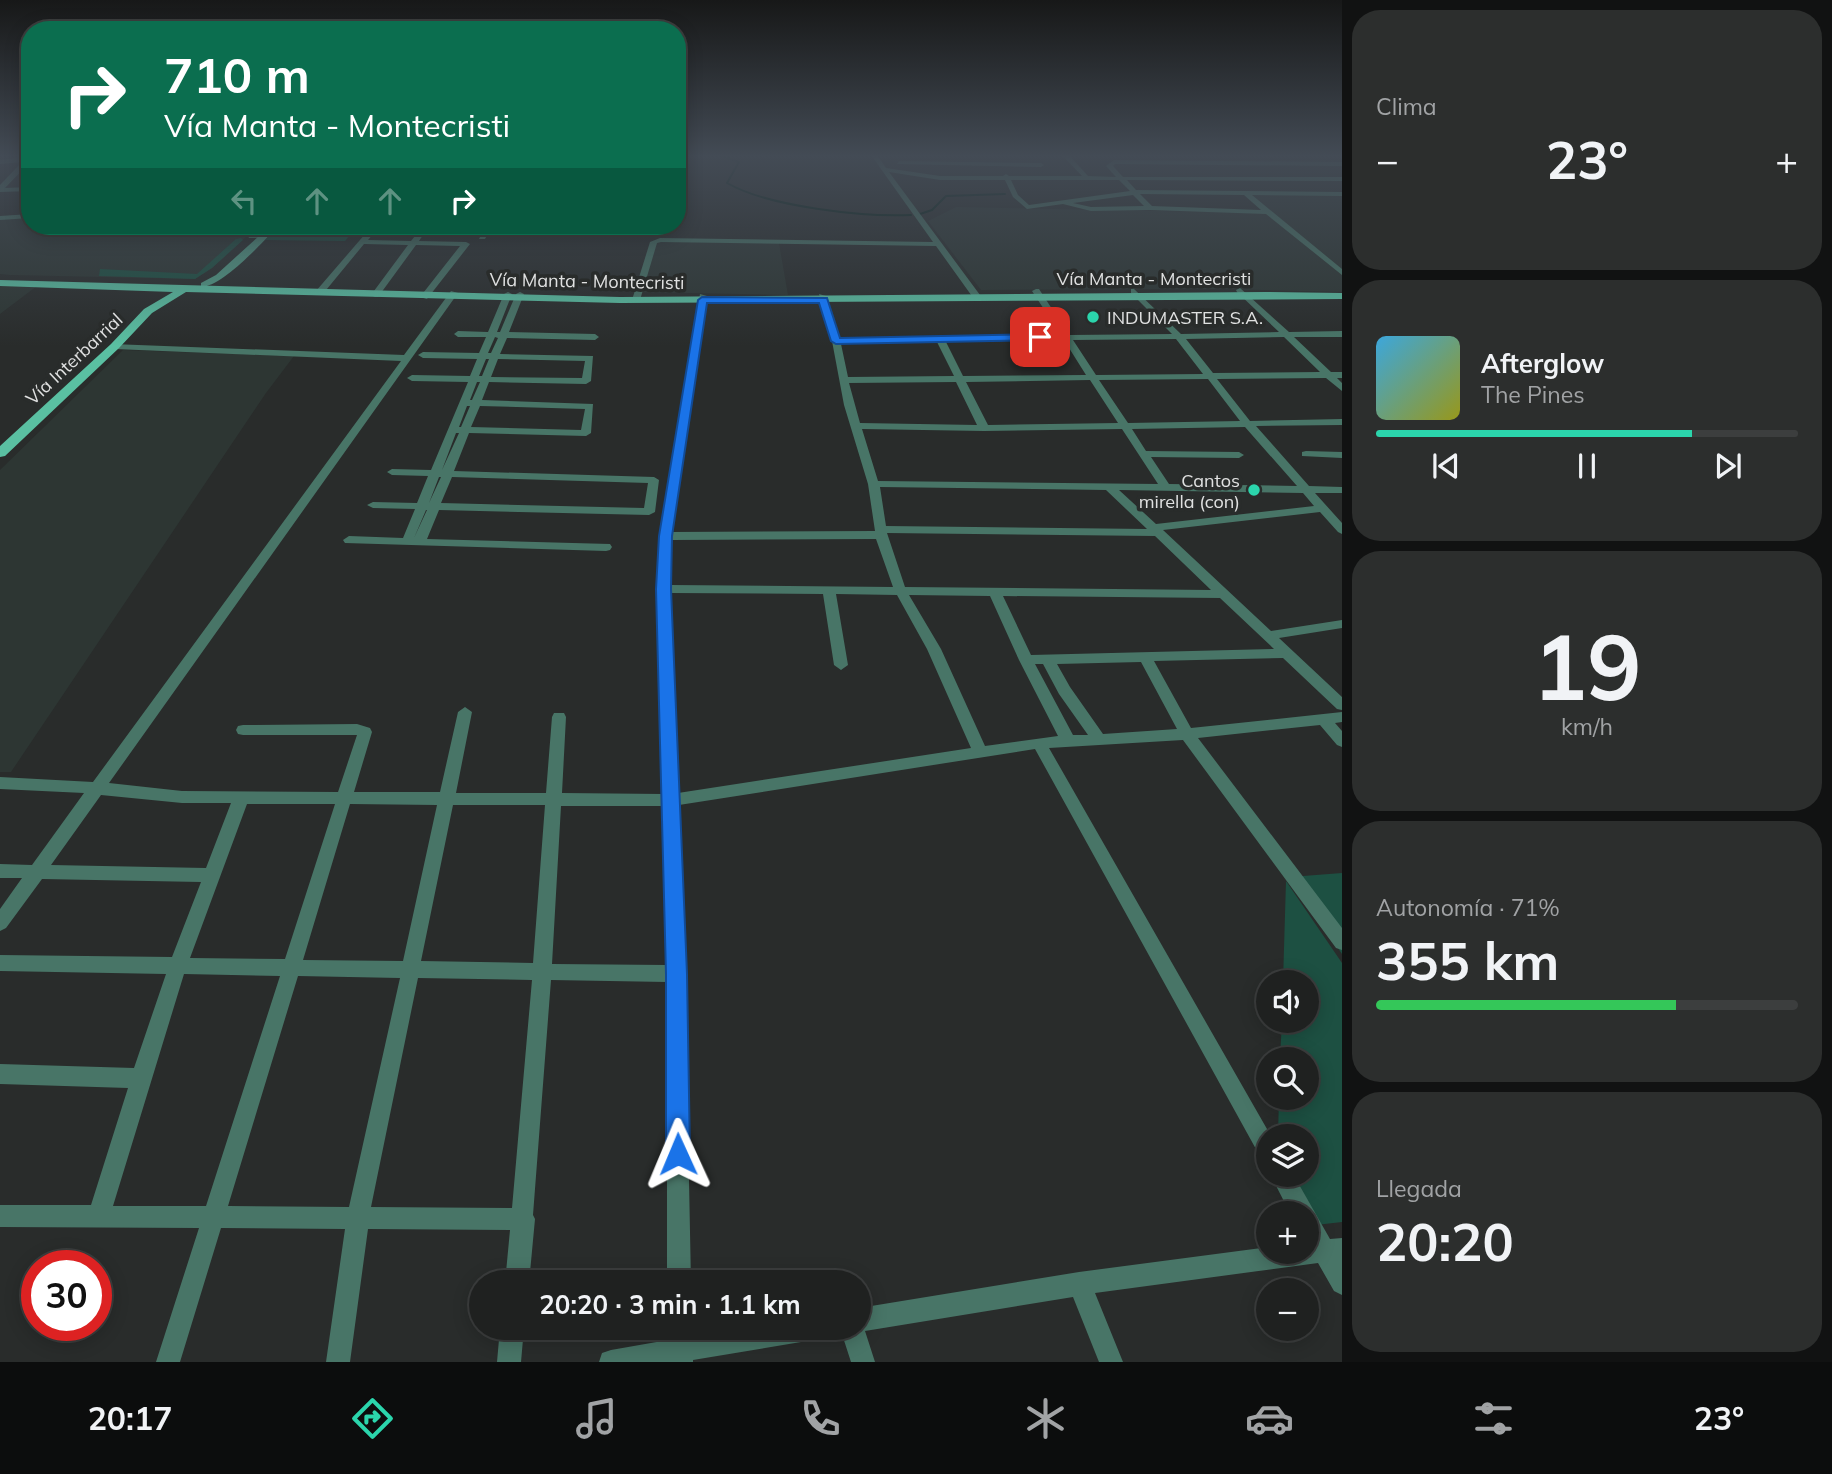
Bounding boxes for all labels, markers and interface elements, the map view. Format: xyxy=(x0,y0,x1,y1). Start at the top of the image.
text: 710 m xyxy=(164,44,310,105)
icon: right xyxy=(49,49,140,140)
text: Clima xyxy=(1376,92,1437,121)
text: Vía Manta - Montecristi xyxy=(164,105,510,145)
text: 23° xyxy=(1546,127,1628,192)
text: − xyxy=(1376,136,1399,184)
text: + xyxy=(1775,136,1798,184)
icon: left xyxy=(225,182,263,220)
icon: ahead xyxy=(298,182,336,220)
icon: ahead xyxy=(371,182,409,220)
icon: right xyxy=(444,182,482,220)
street label: Vía Manta - Montecristi xyxy=(1057,267,1251,290)
street label: Vía Manta - Montecristi xyxy=(489,268,685,294)
place label: INDUMASTER S.A. xyxy=(1107,306,1263,329)
pin xyxy=(1010,307,1070,367)
street label: Vía Interbarrial xyxy=(21,308,127,410)
marker: INDUMASTER S.A. xyxy=(1085,309,1101,325)
icon: arrive xyxy=(1021,318,1059,356)
text: Afterglow xyxy=(1481,347,1604,380)
text: The Pines xyxy=(1481,380,1585,409)
icon: previous xyxy=(1427,447,1465,485)
icon: pause xyxy=(1568,447,1606,485)
icon: next xyxy=(1709,447,1747,485)
place label: Cantos mirella (con) xyxy=(1139,469,1240,513)
marker: Cantos mirella (con) xyxy=(1246,482,1262,498)
text: 19 xyxy=(1532,609,1642,723)
text: km/h xyxy=(1561,712,1613,741)
text: Autonomía · 71% xyxy=(1376,893,1560,922)
text: 355 km xyxy=(1376,928,1559,993)
map controls xyxy=(1256,970,1319,1341)
button: sound xyxy=(1256,970,1319,1033)
button: search xyxy=(1256,1047,1319,1110)
position arrow xyxy=(641,1117,715,1191)
button: layers xyxy=(1256,1124,1319,1187)
text: Llegada xyxy=(1376,1174,1462,1203)
button: + xyxy=(1256,1201,1319,1264)
text: 20:20 xyxy=(1376,1209,1514,1274)
speed limit sign: 30 xyxy=(21,1250,112,1341)
button: − xyxy=(1256,1278,1319,1341)
text: 20:20 · 3 min · 1.1 km xyxy=(539,1288,801,1321)
icon: directions xyxy=(348,1394,397,1443)
icon: music xyxy=(572,1394,621,1443)
icon: phone xyxy=(796,1394,845,1443)
icon: climate xyxy=(1021,1394,1070,1443)
icon: car xyxy=(1245,1394,1294,1443)
icon: filters xyxy=(1469,1394,1518,1443)
text: 20:17 xyxy=(88,1398,172,1438)
text: 23° xyxy=(1694,1398,1744,1438)

